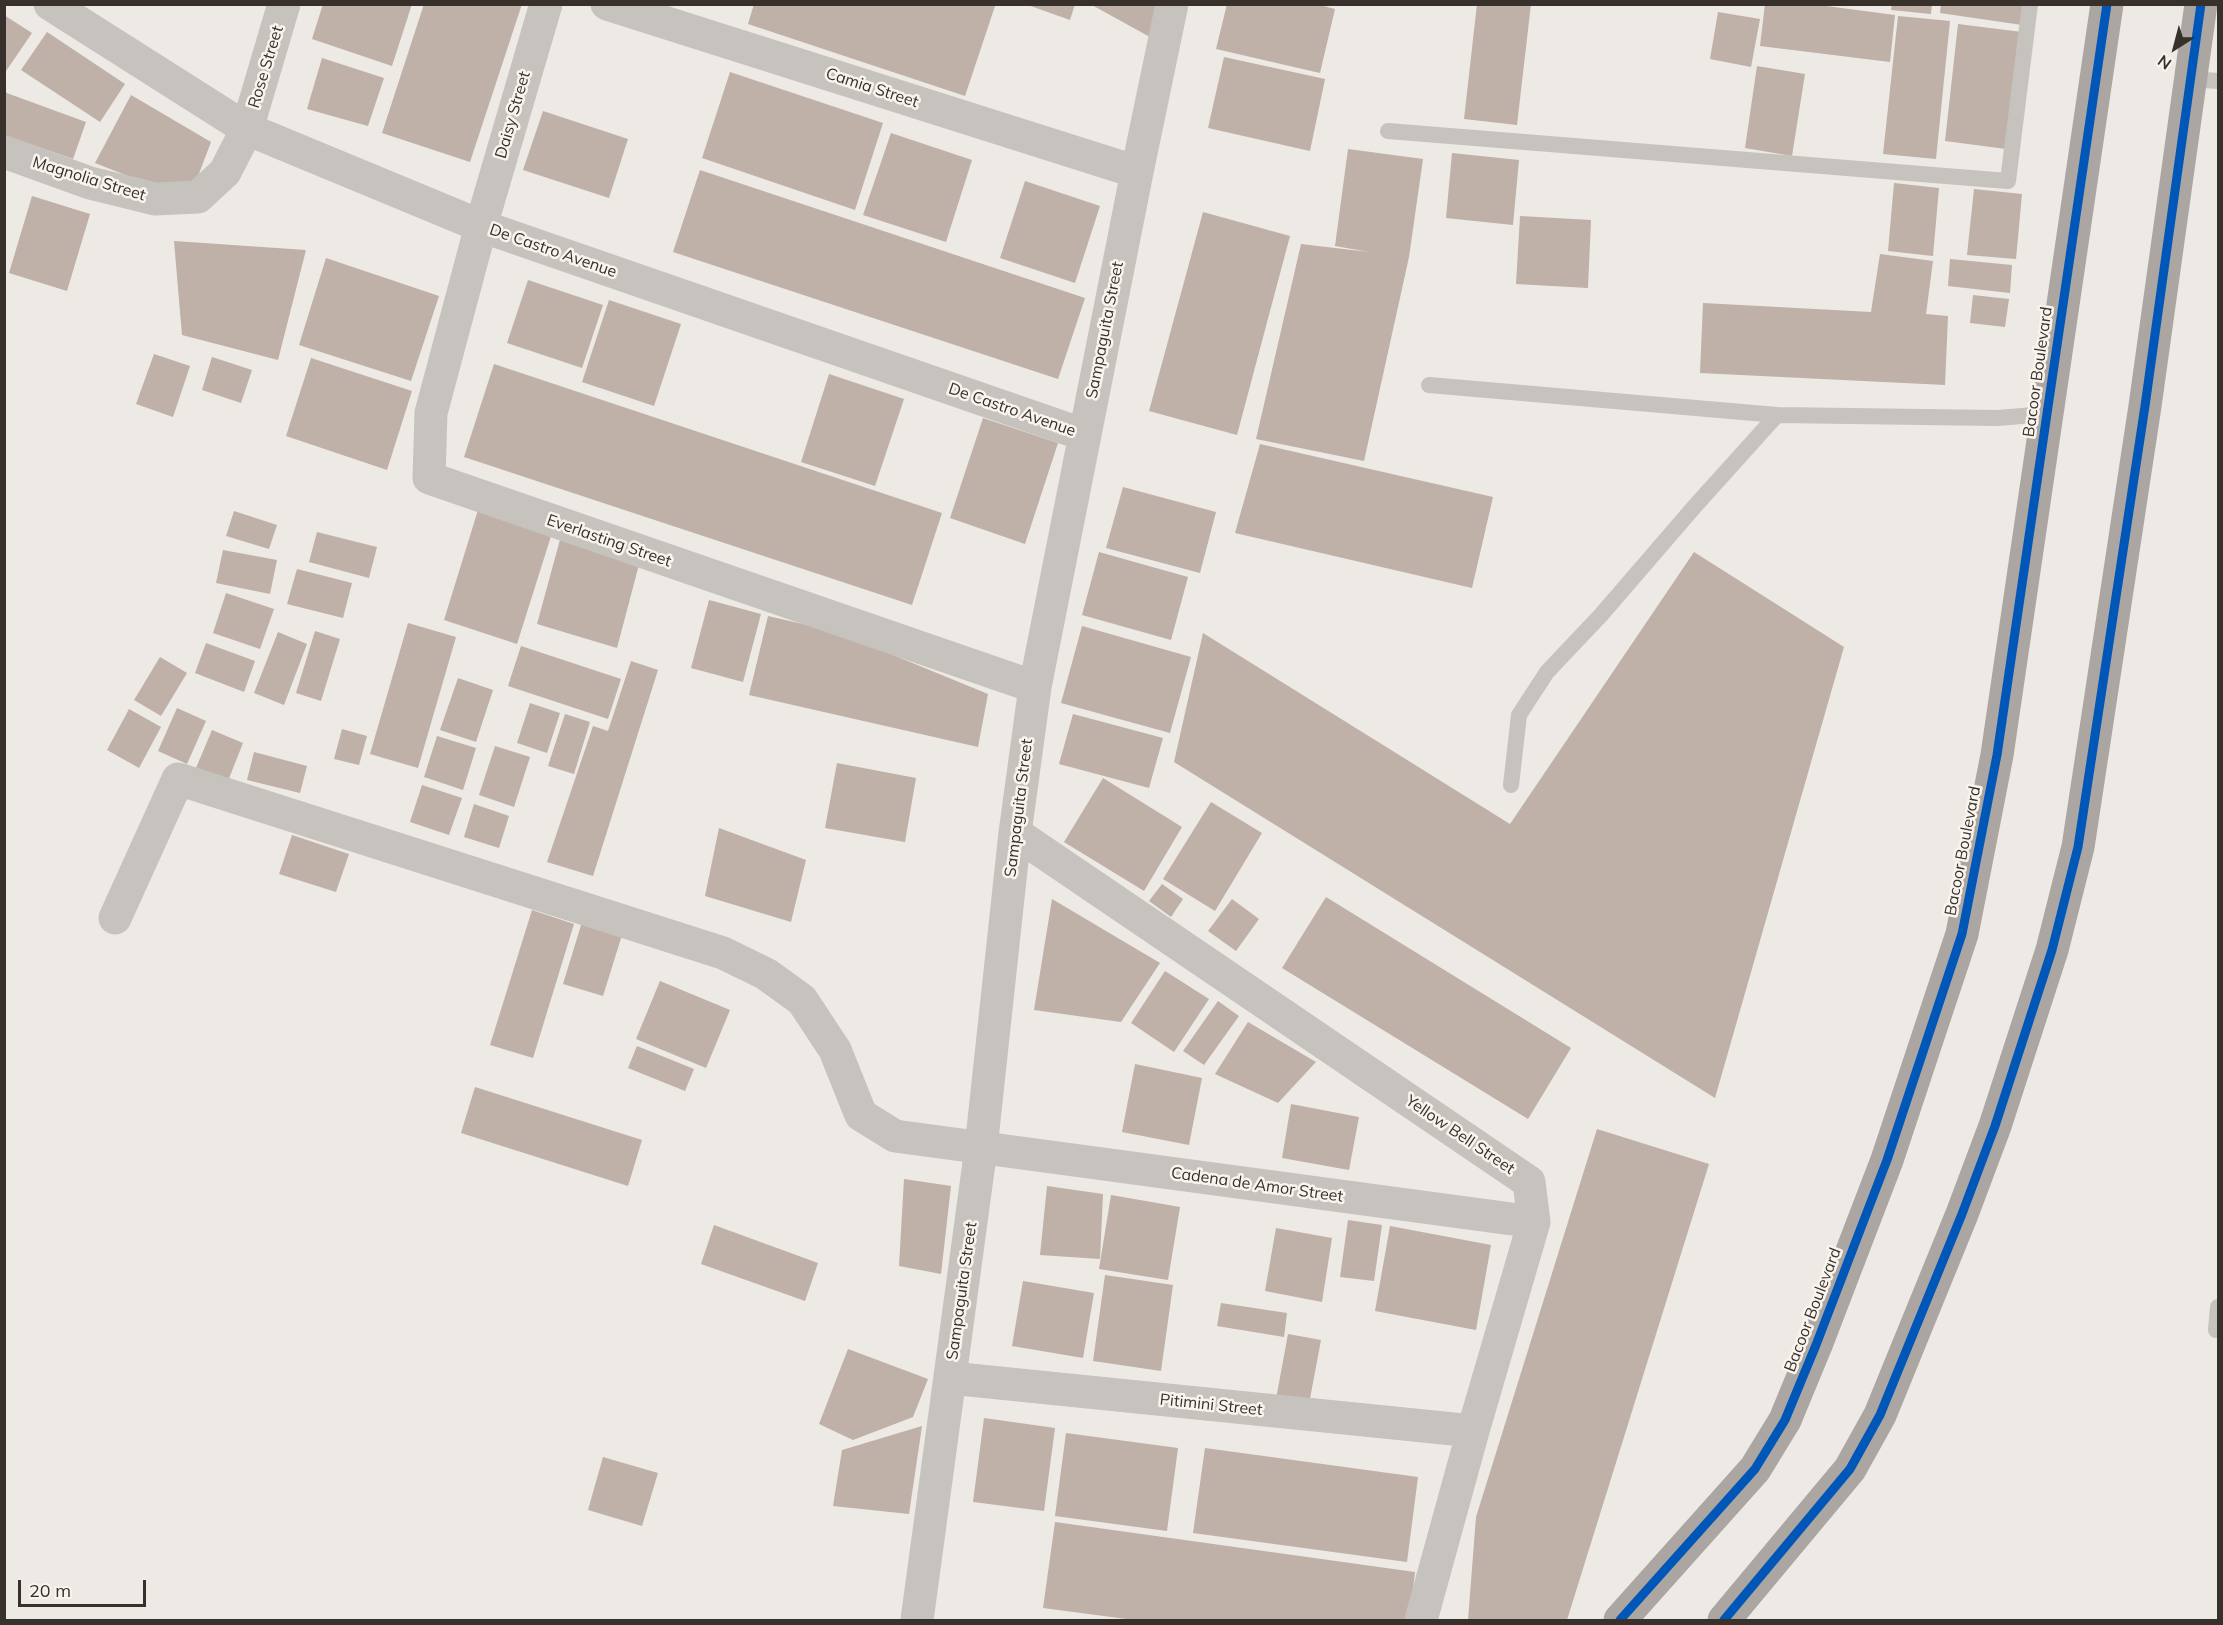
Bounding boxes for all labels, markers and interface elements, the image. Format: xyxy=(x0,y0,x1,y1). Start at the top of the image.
north arrow xyxy=(2145,18,2205,78)
street label: Rose Street xyxy=(244,24,288,110)
text: N xyxy=(2154,51,2175,74)
street label: Camia Street xyxy=(823,64,921,112)
street label: Daisy Street xyxy=(491,69,535,161)
street label: Magnolia Street xyxy=(30,153,148,205)
street label: De Castro Avenue xyxy=(487,220,619,282)
street label: Sampaguita Street xyxy=(1082,260,1128,400)
street label: Bacoor Boulevard xyxy=(2019,306,2057,438)
street label: De Castro Avenue xyxy=(946,379,1078,441)
street label: Everlasting Street xyxy=(544,511,674,571)
street label: Sampaguita Street xyxy=(1001,738,1037,878)
street label: Bacoor Boulevard xyxy=(1941,785,1985,917)
street label: Yellow Bell Street xyxy=(1402,1091,1518,1179)
street label: Cadena de Amor Street xyxy=(1170,1163,1344,1207)
street label: Sampaguita Street xyxy=(943,1221,981,1361)
street label: Bacoor Boulevard xyxy=(1780,1245,1846,1375)
street label: Pitimini Street xyxy=(1159,1390,1263,1420)
scale bar xyxy=(21,1568,148,1606)
text: 20 m xyxy=(29,1579,71,1602)

